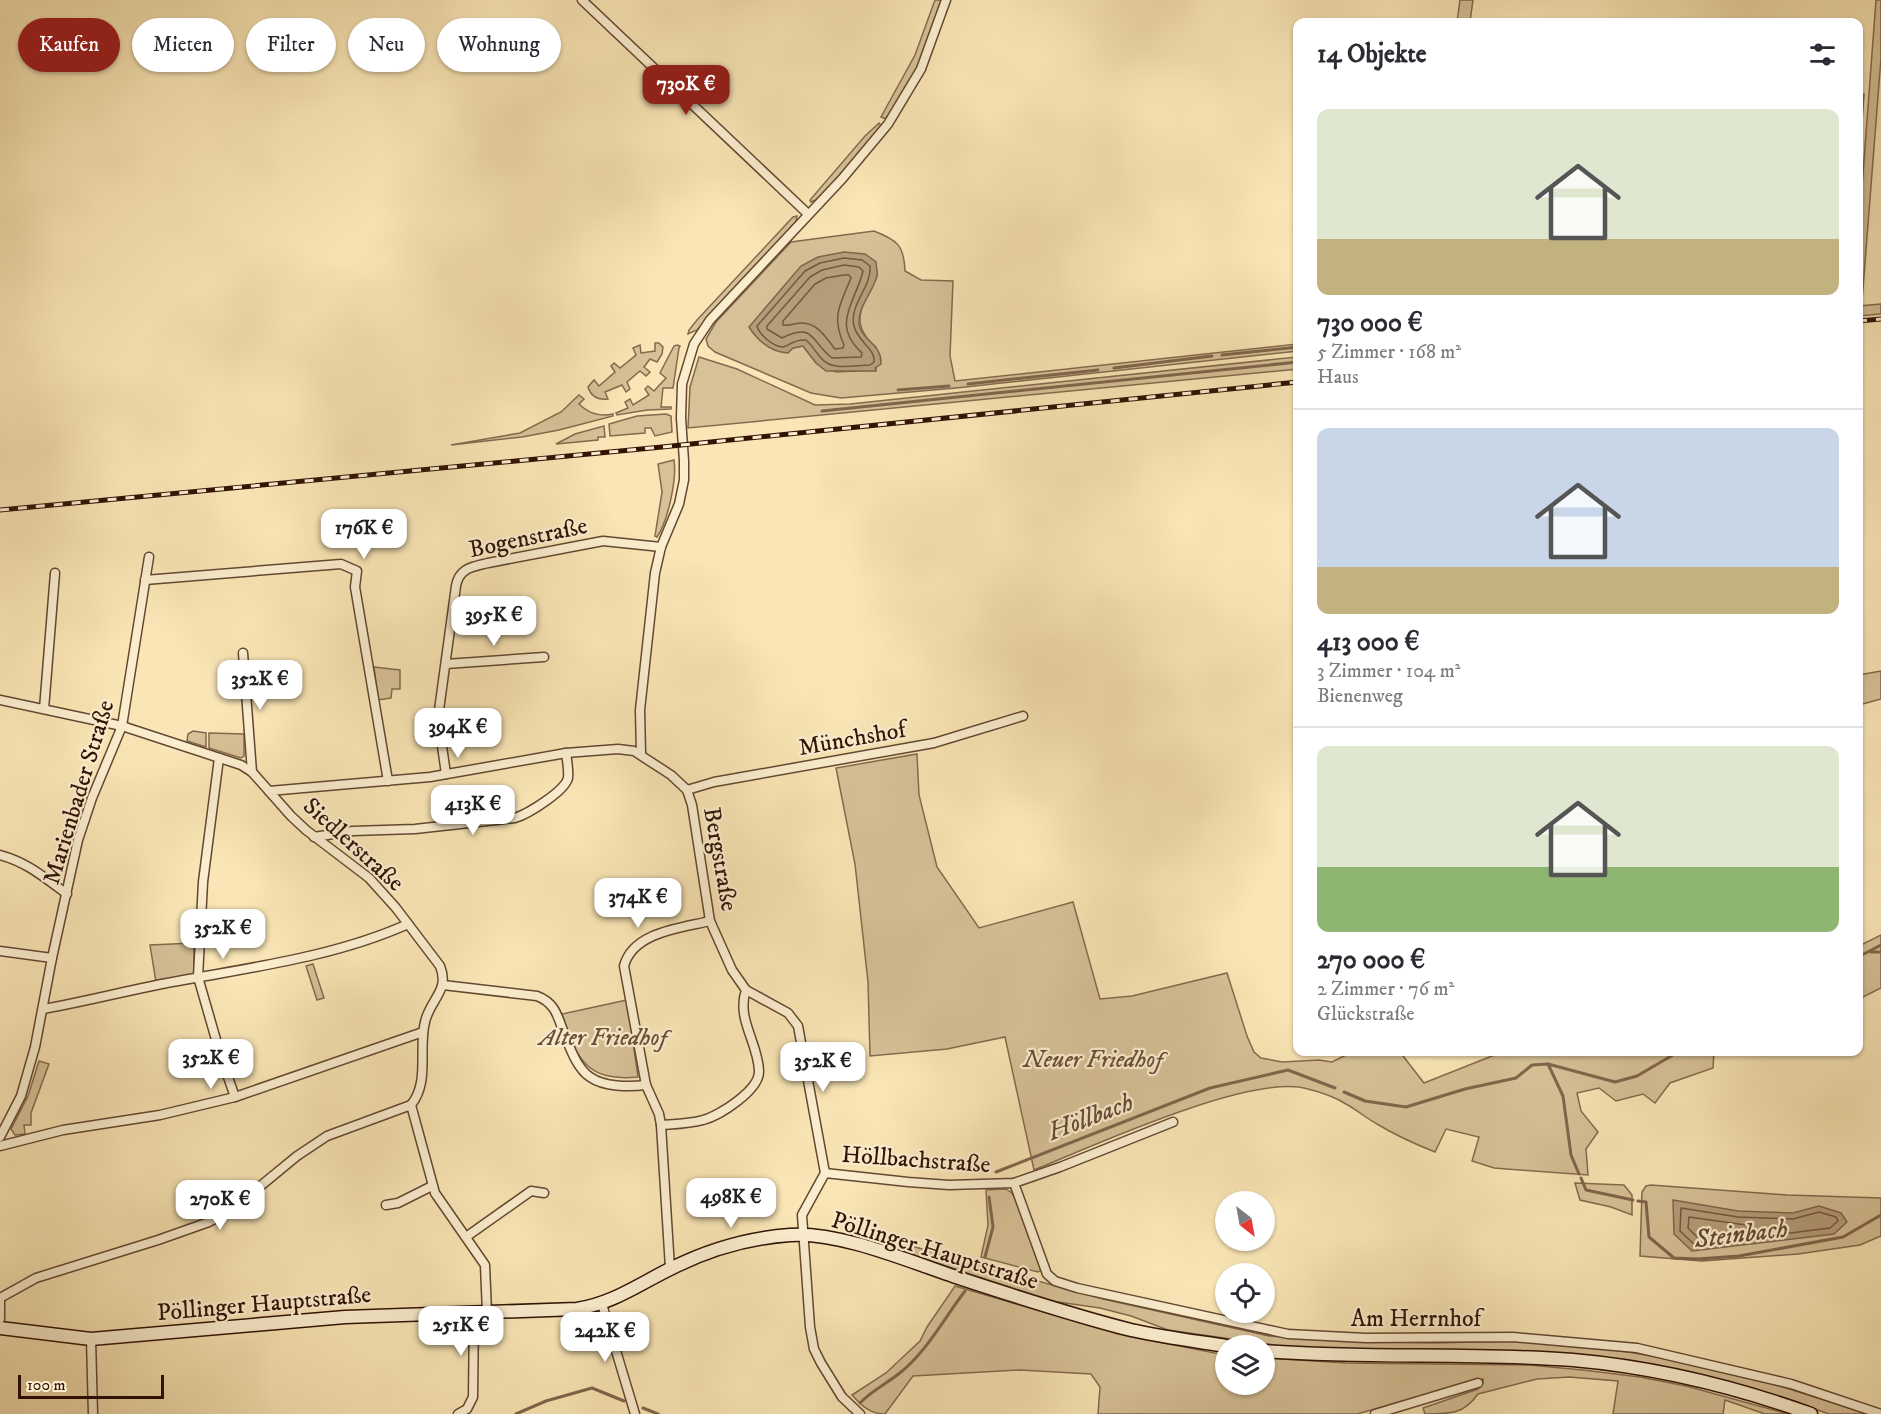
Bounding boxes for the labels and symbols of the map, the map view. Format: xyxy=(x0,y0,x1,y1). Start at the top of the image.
pin: 730K € xyxy=(637,65,735,116)
pin: 176K € xyxy=(315,509,413,560)
street label: Bogenstraße xyxy=(466,511,590,565)
pin: 395K € xyxy=(445,596,543,647)
pin: 352K € xyxy=(211,660,309,711)
street label: Marienbader Straße xyxy=(37,697,121,888)
pin: 394K € xyxy=(409,708,507,759)
street label: Münchshof xyxy=(796,714,911,763)
pin: 413K € xyxy=(424,785,522,836)
street label: Siedlerstraße xyxy=(296,791,410,898)
street label: Bergstraße xyxy=(696,805,744,914)
pin: 374K € xyxy=(589,878,687,929)
pin: 352K € xyxy=(174,909,272,960)
park label: Alter Friedhof xyxy=(536,1023,673,1053)
pin: 352K € xyxy=(162,1039,260,1090)
pin: 352K € xyxy=(774,1042,872,1093)
park label: Neuer Friedhof xyxy=(1021,1045,1169,1075)
water label: Höllbach xyxy=(1042,1086,1138,1149)
street label: Höllbachstraße xyxy=(840,1140,992,1180)
pin: 498K € xyxy=(682,1178,780,1229)
pin: 270K € xyxy=(171,1180,269,1231)
north arrow xyxy=(1215,1191,1275,1251)
street label: Pöllinger Hauptstraße xyxy=(828,1205,1042,1297)
water label: Steinbach xyxy=(1692,1212,1790,1257)
street label: Pöllinger Hauptstraße xyxy=(156,1280,372,1328)
street label: Am Herrnhof xyxy=(1351,1304,1485,1334)
pin: 251K € xyxy=(412,1306,510,1357)
pin: 242K € xyxy=(556,1312,654,1363)
scale bar xyxy=(18,1372,164,1400)

